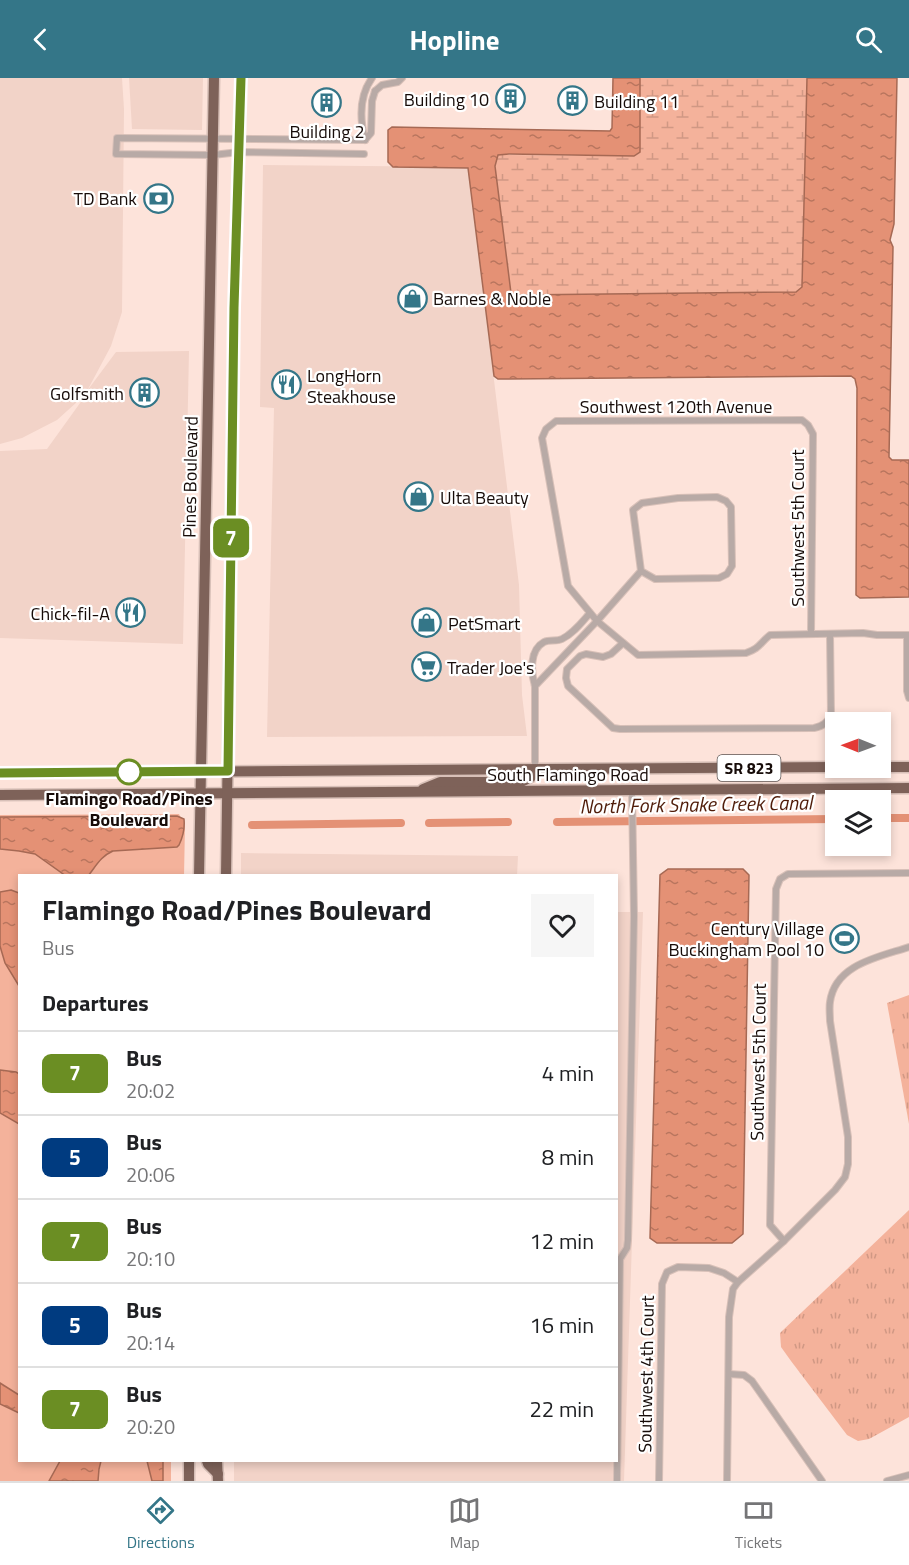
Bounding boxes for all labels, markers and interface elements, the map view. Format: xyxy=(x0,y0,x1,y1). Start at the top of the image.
text: Hopline xyxy=(409,19,500,60)
icon: back xyxy=(24,23,57,56)
icon: search xyxy=(852,23,885,56)
building icon: Building 10 xyxy=(494,83,526,115)
building icon: Building 11 xyxy=(557,85,589,117)
building icon: Building 2 xyxy=(311,86,343,118)
place label: Building 10 xyxy=(404,86,489,113)
place label: Building 11 xyxy=(594,88,679,115)
place label: Building 2 xyxy=(289,118,365,145)
bank icon: TD Bank xyxy=(142,182,174,214)
place label: TD Bank xyxy=(74,185,137,212)
shop icon: Barnes & Noble xyxy=(396,282,428,314)
place label: Barnes & Noble xyxy=(433,285,551,312)
place label: LongHorn Steakhouse xyxy=(307,362,396,410)
restaurant icon: LongHorn Steakhouse xyxy=(270,369,302,401)
building icon: Golfsmith xyxy=(129,377,161,409)
place label: Golfsmith xyxy=(50,380,124,407)
street label: Southwest 120th Avenue xyxy=(580,393,772,420)
street label: Pines Boulevard xyxy=(175,416,205,538)
street label: Southwest 5th Court xyxy=(784,449,811,607)
shop icon: Ulta Beauty xyxy=(403,481,435,513)
place label: Ulta Beauty xyxy=(440,484,529,511)
line badge: 7 xyxy=(212,518,250,558)
text: 7 xyxy=(225,522,237,554)
restaurant icon: Chick-fil-A xyxy=(115,597,147,629)
place label: Chick-fil-A xyxy=(31,600,110,627)
shop icon: PetSmart xyxy=(411,607,443,639)
place label: PetSmart xyxy=(448,610,521,637)
supermarket icon: Trader Joe's xyxy=(410,651,442,683)
place label: Trader Joe's xyxy=(447,654,534,681)
north arrow xyxy=(825,712,891,778)
map controls xyxy=(825,712,891,856)
road number: SR 823 xyxy=(718,755,780,781)
marker: Flamingo Road/Pines Boulevard xyxy=(116,759,142,785)
street label: South Flamingo Road xyxy=(487,761,649,788)
place label: Flamingo Road/Pines Boulevard xyxy=(45,785,213,833)
water label: North Fork Snake Creek Canal xyxy=(579,786,815,822)
button: layers xyxy=(825,790,891,856)
text: Flamingo Road/Pines Boulevard xyxy=(42,888,432,931)
button: heart xyxy=(531,894,594,957)
place label: Century Village Buckingham Pool 10 xyxy=(668,915,824,963)
sports icon: Century Village Buckingham Pool 10 xyxy=(829,922,861,954)
text: Bus xyxy=(42,932,74,963)
street label: Southwest 5th Court xyxy=(743,982,773,1141)
text: Departures xyxy=(42,986,149,1020)
text: Bus xyxy=(126,1041,162,1075)
text: 4 min xyxy=(542,1056,594,1090)
text: 7 xyxy=(69,1057,81,1089)
text: 20:02 xyxy=(126,1075,175,1106)
text: Bus xyxy=(126,1125,162,1159)
text: 8 min xyxy=(542,1140,594,1174)
text: 5 xyxy=(69,1141,81,1173)
text: 20:06 xyxy=(126,1159,175,1190)
text: Bus xyxy=(126,1209,162,1243)
text: 12 min xyxy=(529,1224,594,1258)
text: 7 xyxy=(69,1225,81,1257)
text: 20:10 xyxy=(126,1243,175,1274)
text: Bus xyxy=(126,1293,162,1327)
street label: Southwest 4th Court xyxy=(631,1294,661,1453)
text: 16 min xyxy=(529,1308,594,1342)
text: 5 xyxy=(69,1309,81,1341)
text: 20:14 xyxy=(126,1327,175,1358)
text: Bus xyxy=(126,1377,162,1411)
text: 22 min xyxy=(529,1392,594,1426)
text: 7 xyxy=(69,1393,81,1425)
text: 20:20 xyxy=(126,1411,175,1442)
tab: Directions xyxy=(127,1494,195,1554)
tab: Map xyxy=(448,1494,481,1554)
tab: Tickets xyxy=(735,1494,782,1554)

